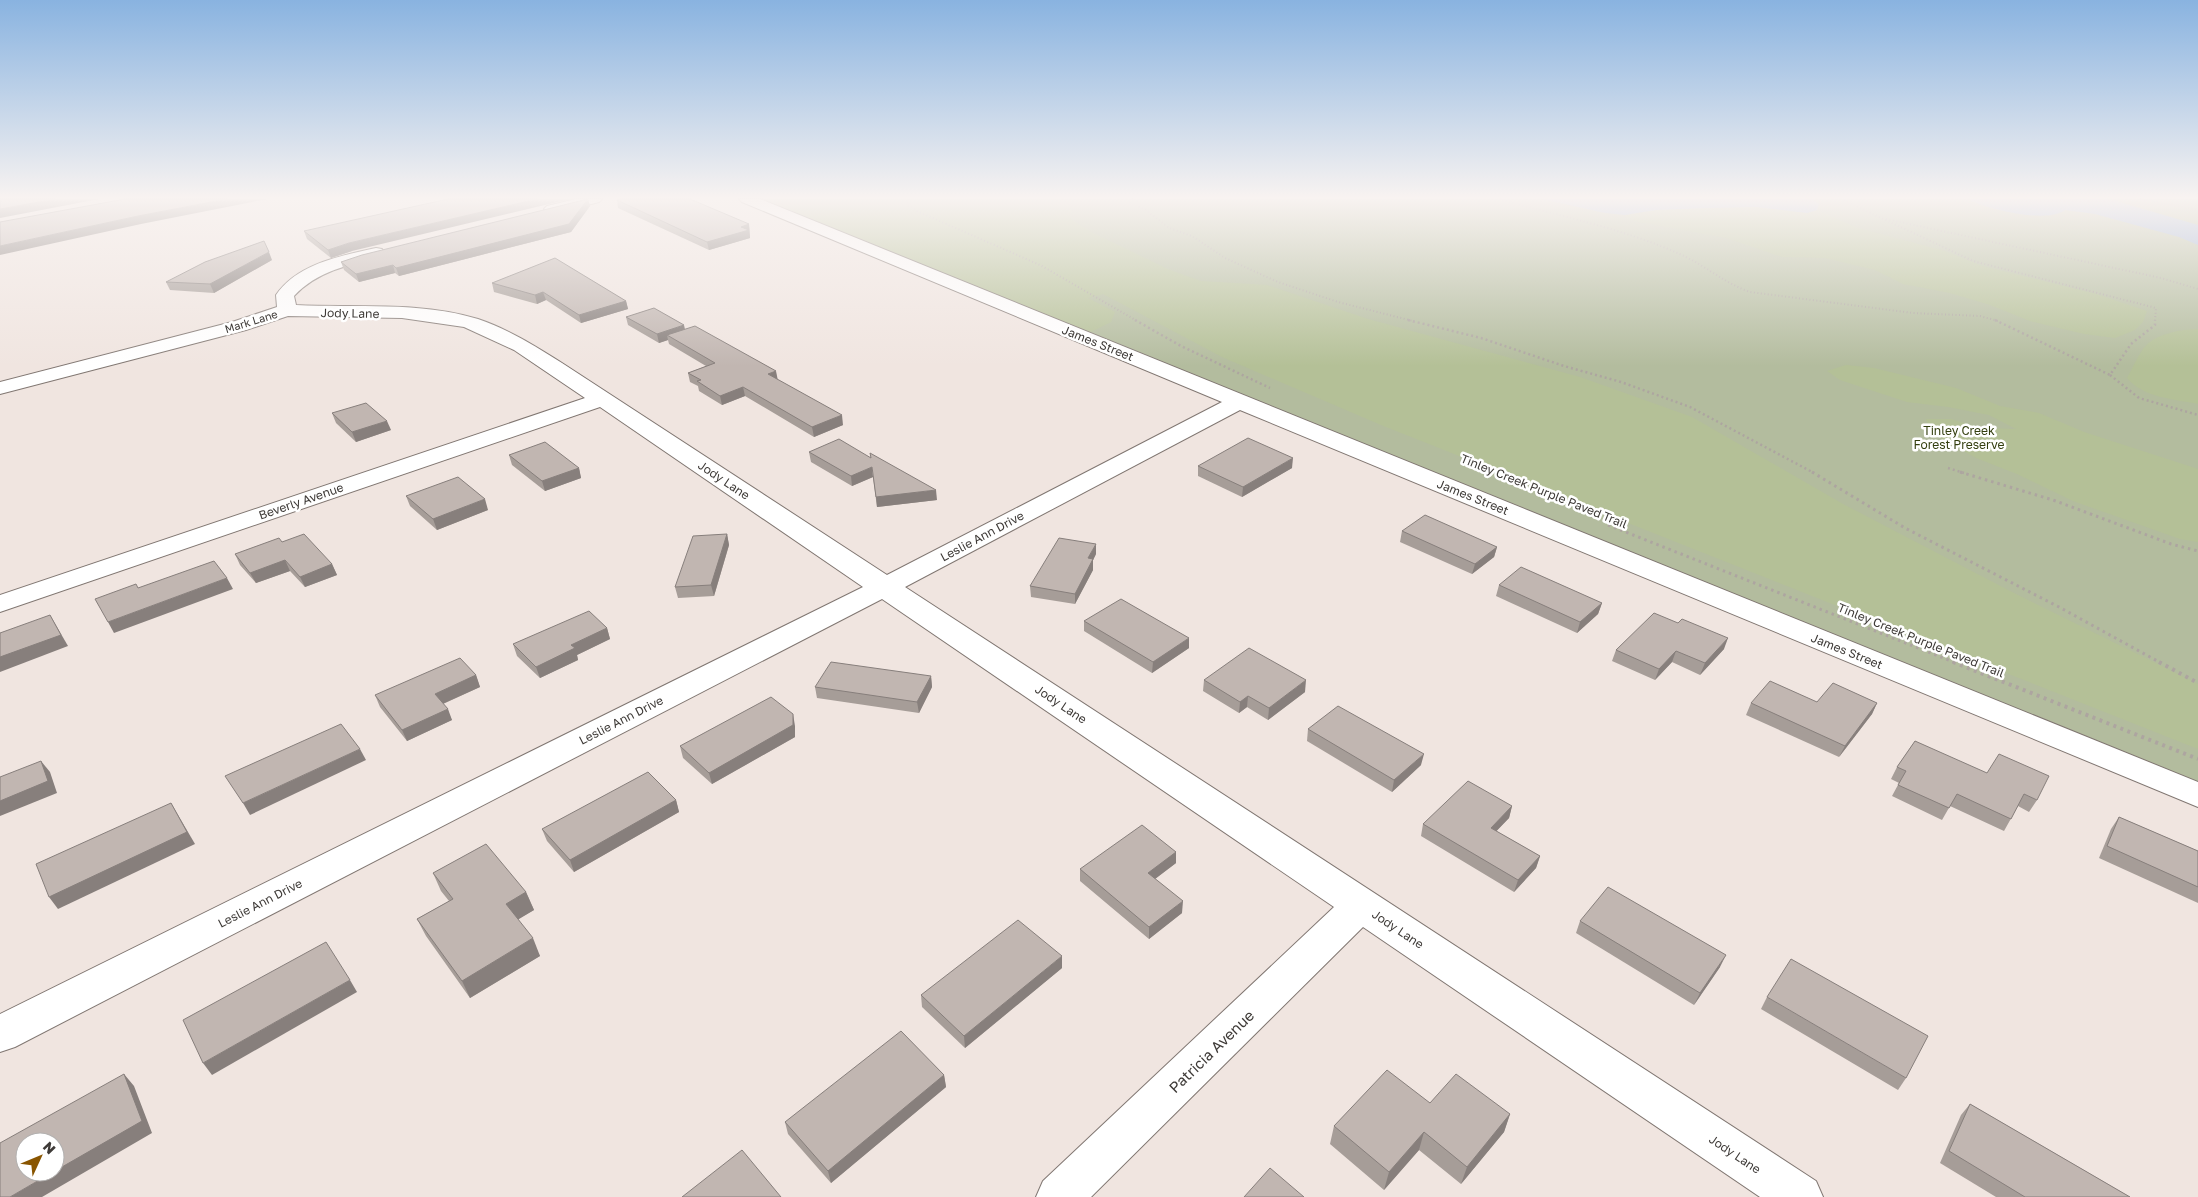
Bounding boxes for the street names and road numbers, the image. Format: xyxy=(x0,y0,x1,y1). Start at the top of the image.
street label: Jody Lane xyxy=(320,305,380,321)
street label: Mark Lane xyxy=(223,307,279,335)
street label: James Street xyxy=(1060,322,1136,364)
street label: Tinley Creek Purple Paved Trail xyxy=(1459,451,1630,531)
street label: Jody Lane xyxy=(695,457,753,503)
street label: James Street xyxy=(1435,476,1511,518)
street label: Beverly Avenue xyxy=(257,479,345,523)
street label: Leslie Ann Drive xyxy=(938,508,1026,564)
street label: Tinley Creek Purple Paved Trail xyxy=(1836,600,2007,680)
street label: James Street xyxy=(1809,630,1885,672)
street label: Jody Lane xyxy=(1032,681,1090,727)
street label: Leslie Ann Drive xyxy=(576,692,666,748)
street label: Leslie Ann Drive xyxy=(215,875,305,931)
street label: Jody Lane xyxy=(1369,906,1427,952)
street label: Patricia Avenue xyxy=(1165,1006,1257,1096)
street label: Jody Lane xyxy=(1706,1131,1764,1177)

